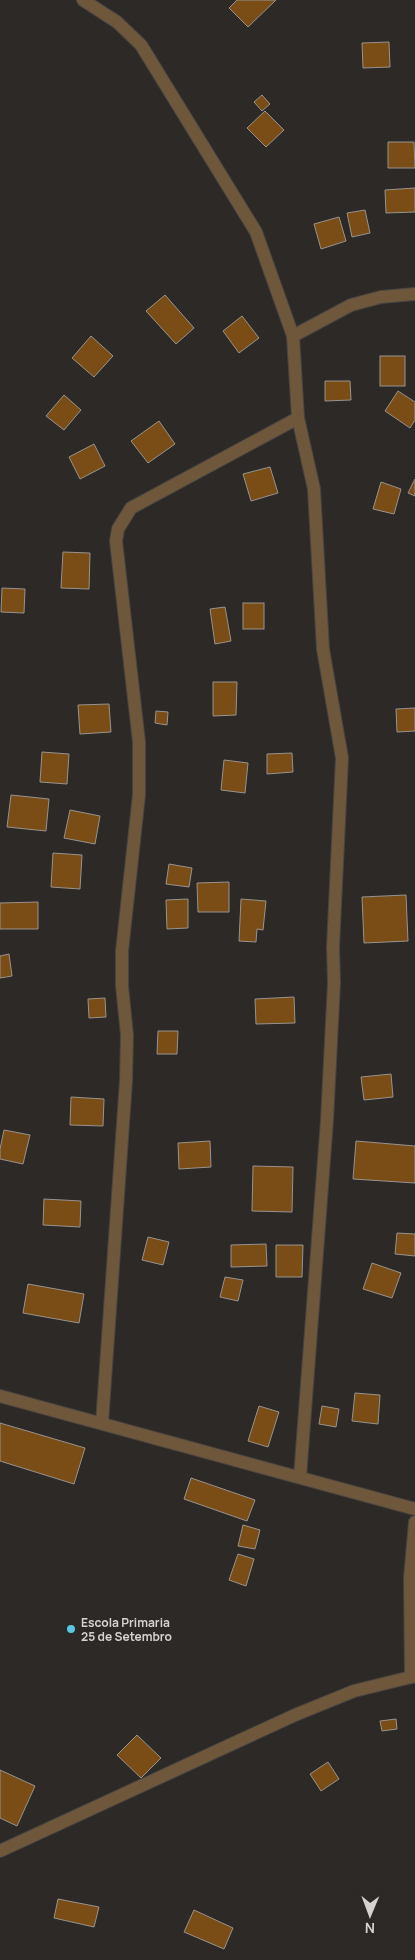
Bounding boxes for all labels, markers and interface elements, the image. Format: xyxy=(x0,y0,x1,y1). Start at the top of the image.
place label: Escola Primaria 25 de Setembro xyxy=(81,1614,172,1645)
marker: Escola Primaria 25 de Setembro xyxy=(65,1623,77,1635)
north arrow xyxy=(345,1890,395,1940)
text: N xyxy=(365,1919,375,1938)

